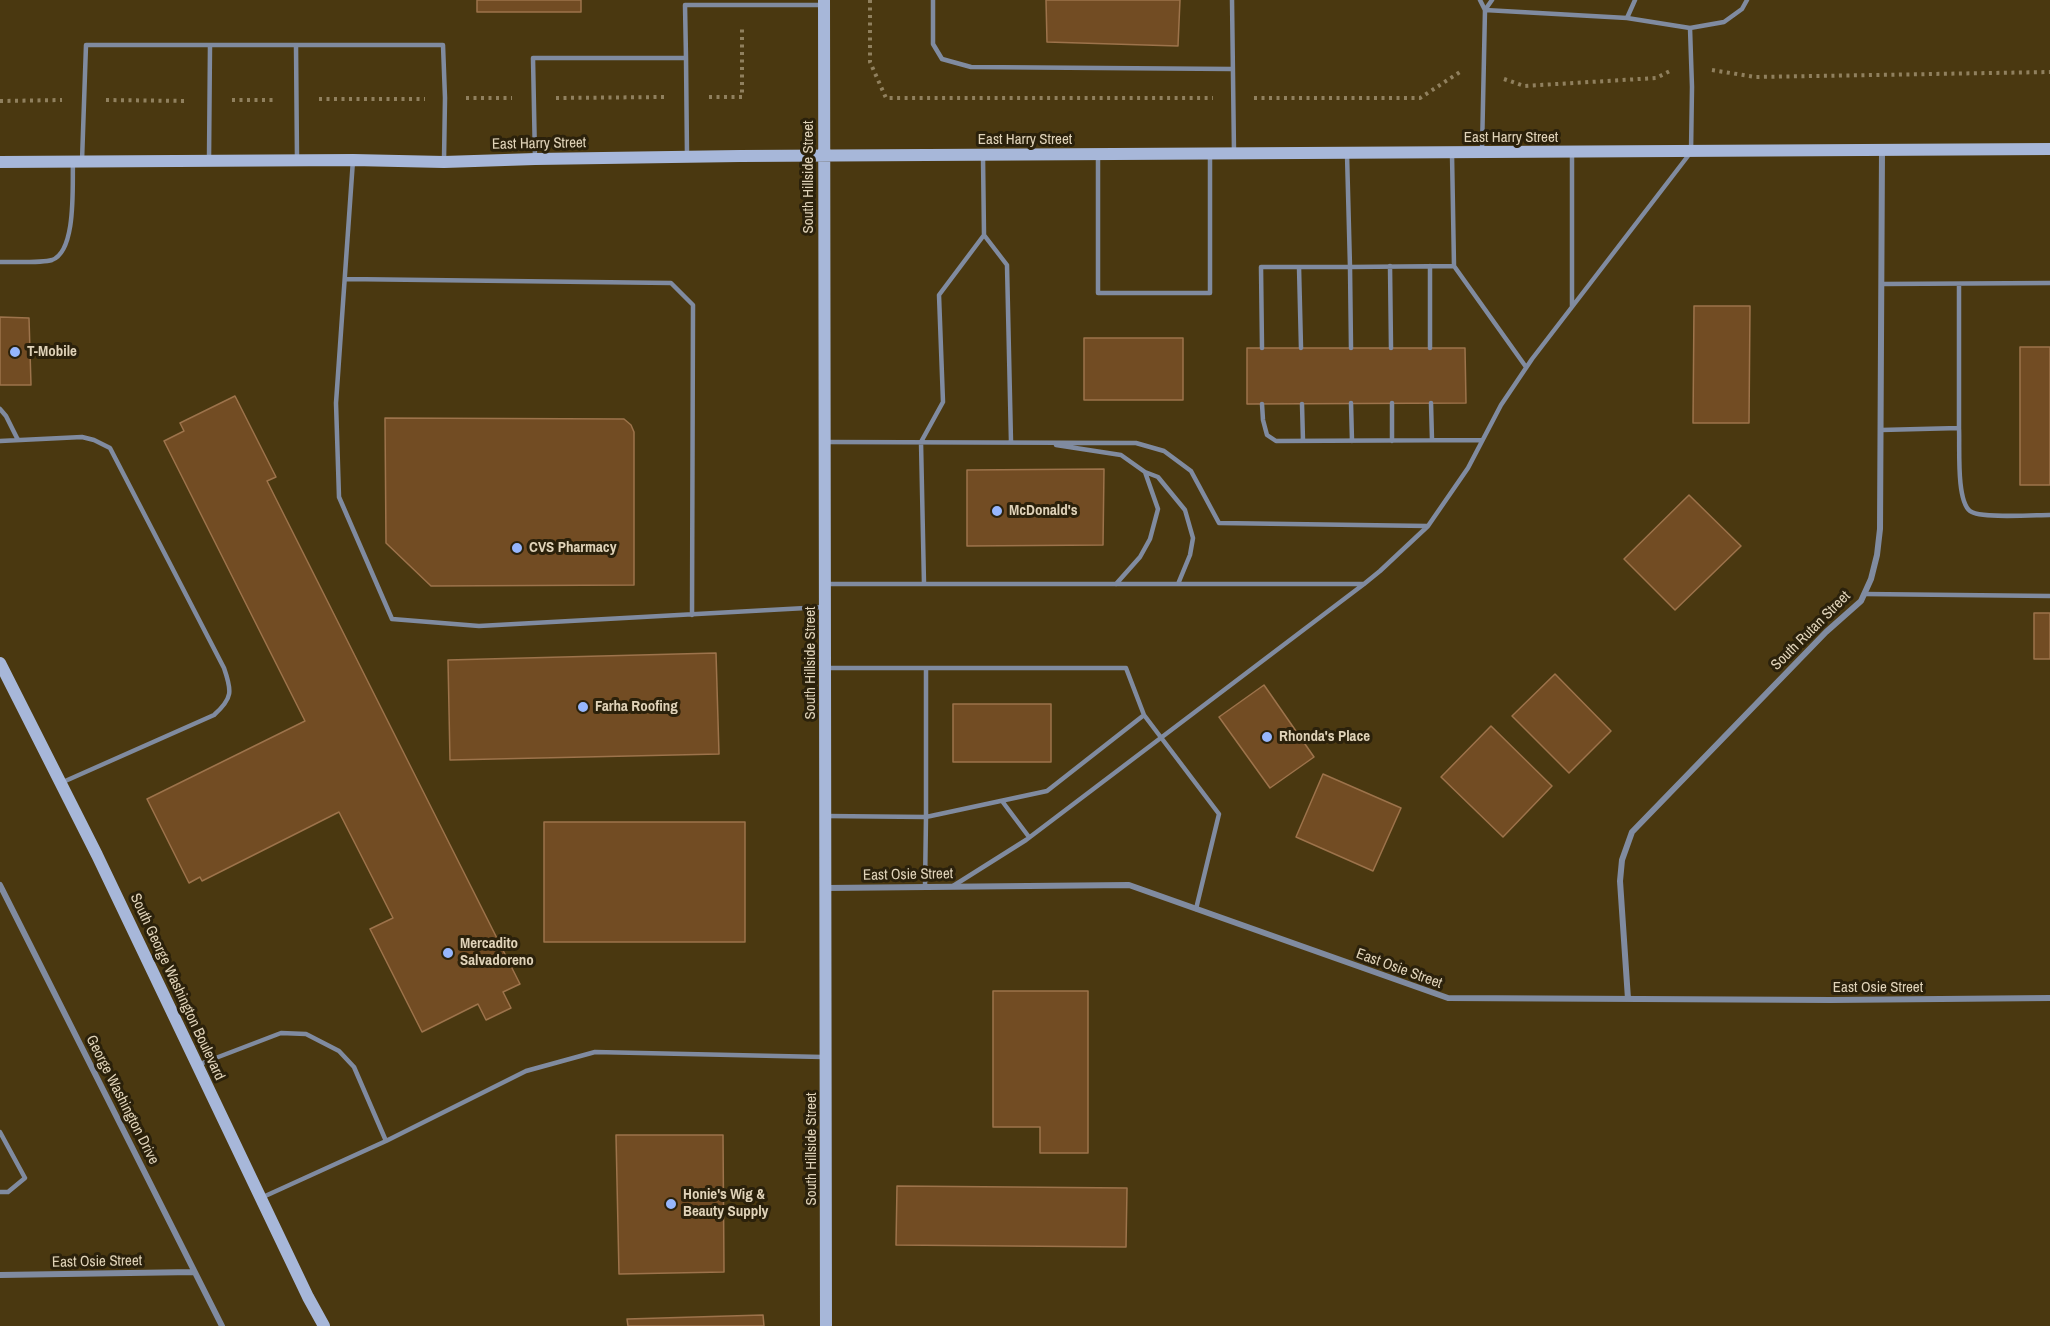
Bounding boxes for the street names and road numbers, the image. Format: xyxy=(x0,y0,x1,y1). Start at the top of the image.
street label: South Hillside Street xyxy=(800,121,818,233)
street label: East Harry Street xyxy=(1464,129,1558,147)
street label: East Harry Street xyxy=(978,131,1072,149)
street label: East Harry Street xyxy=(492,134,586,154)
street label: South Rutan Street xyxy=(1768,588,1854,674)
street label: South Hillside Street xyxy=(802,607,820,719)
street label: East Osie Street xyxy=(863,865,953,885)
street label: South George Washington Boulevard xyxy=(126,891,228,1083)
street label: East Osie Street xyxy=(1354,945,1444,993)
street label: East Osie Street xyxy=(1833,979,1923,997)
street label: George Washington Drive xyxy=(82,1032,162,1168)
street label: South Hillside Street xyxy=(803,1093,821,1205)
street label: East Osie Street xyxy=(52,1252,142,1272)

